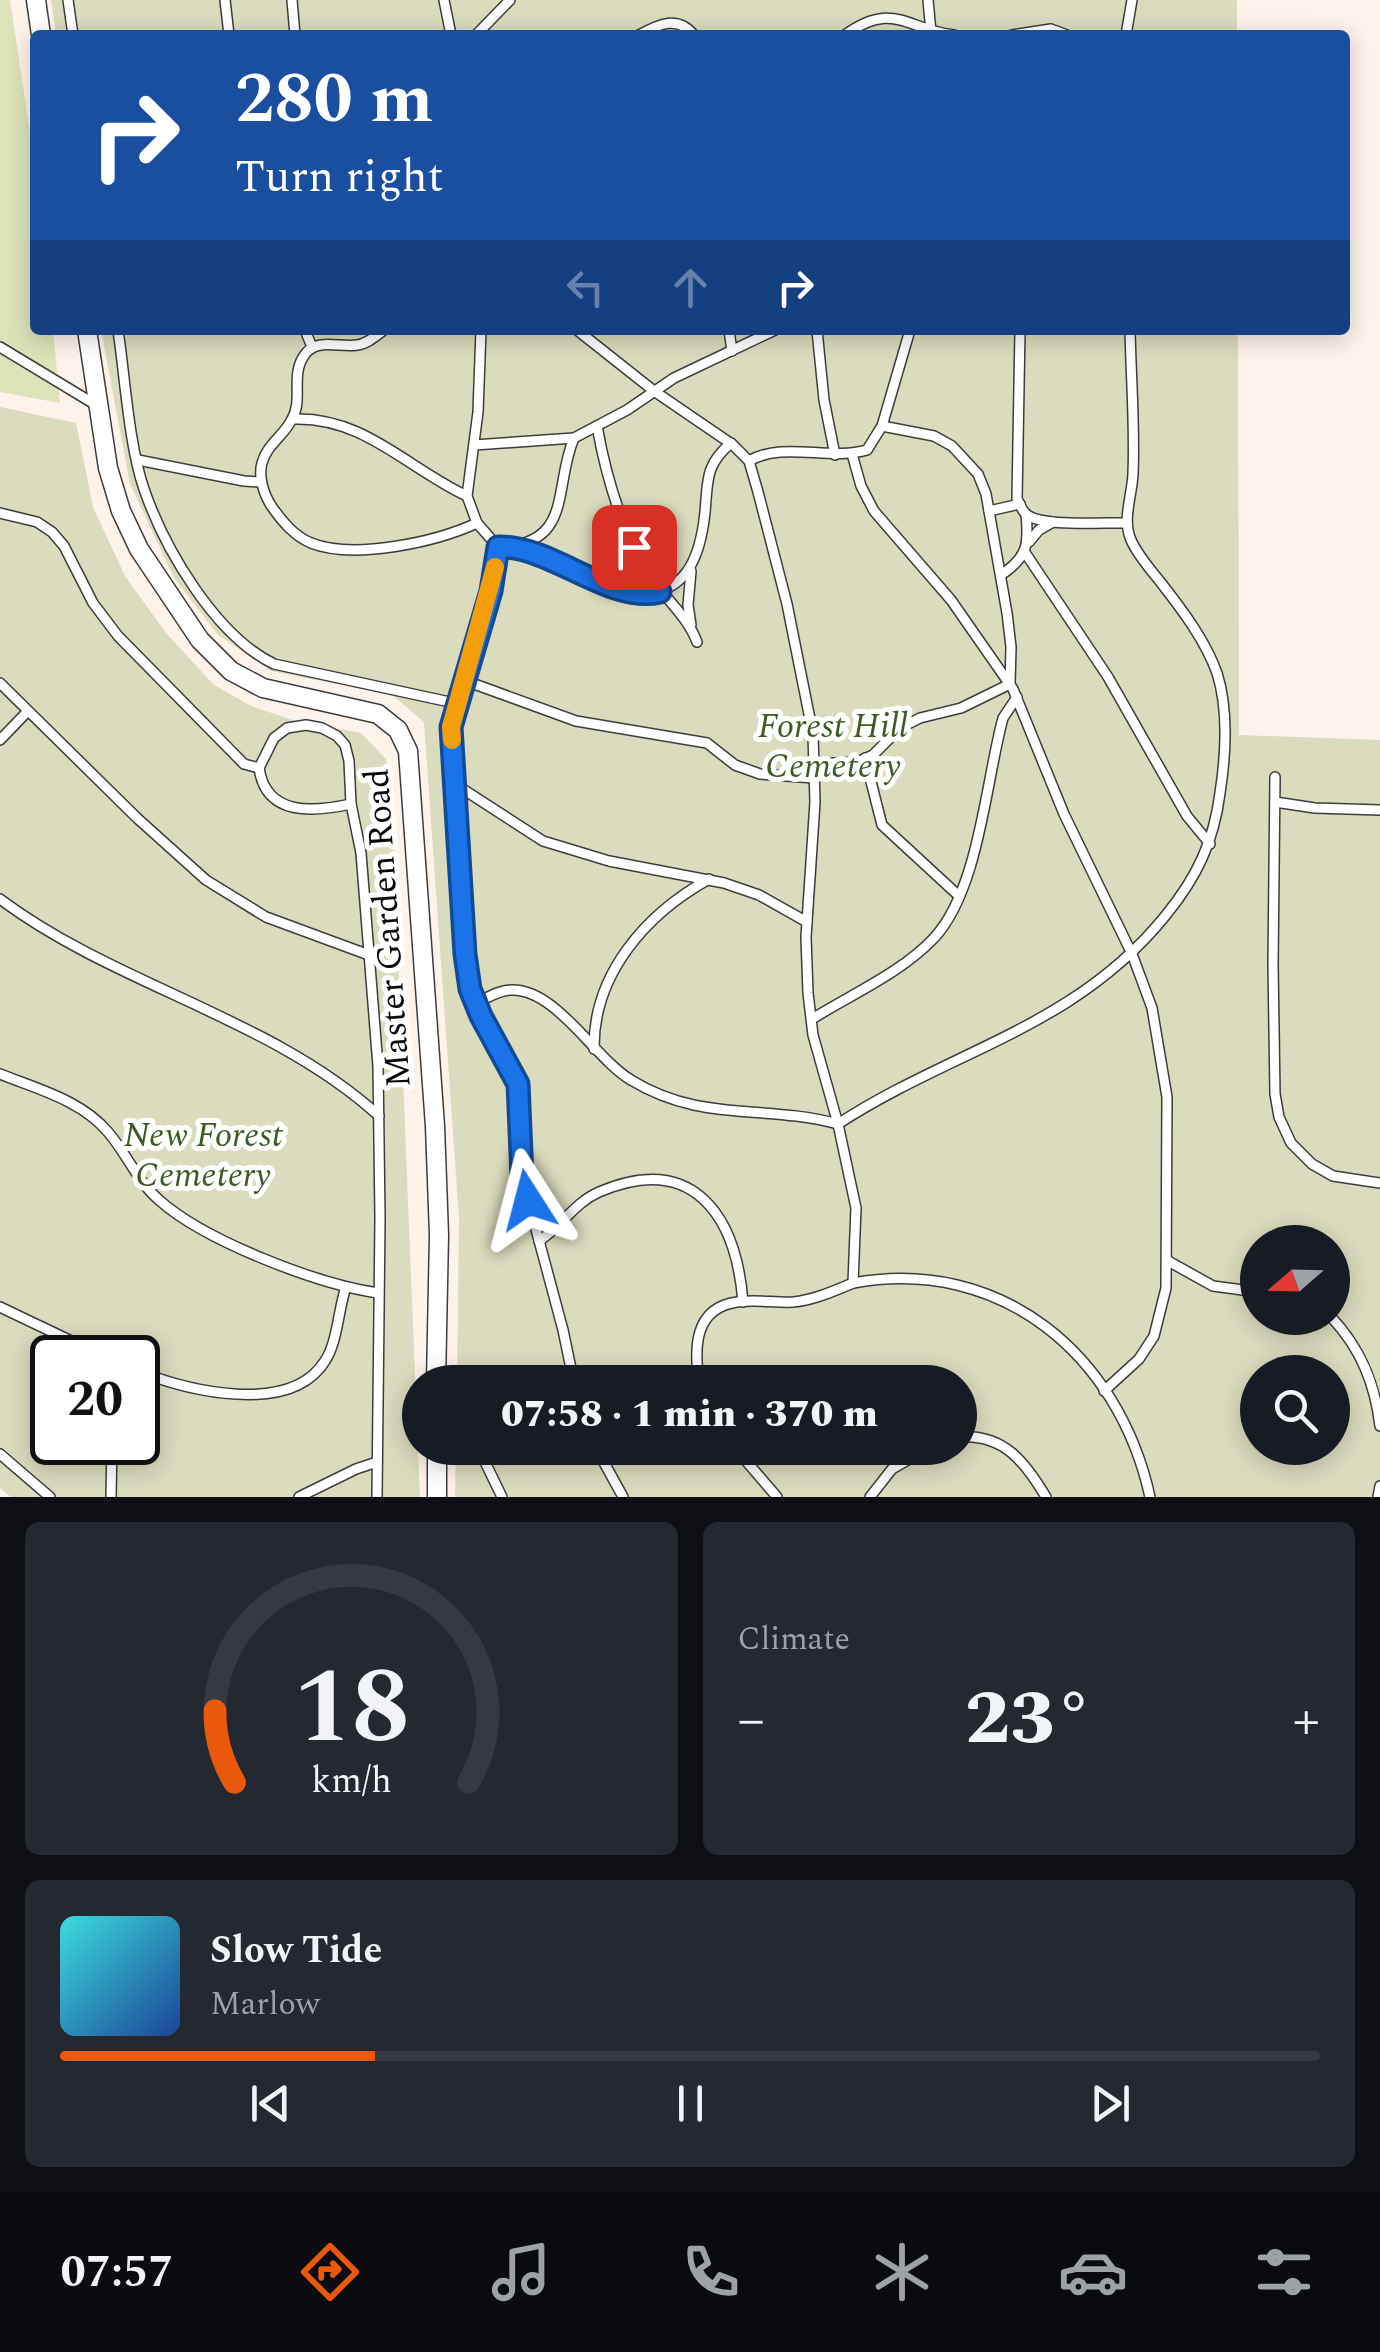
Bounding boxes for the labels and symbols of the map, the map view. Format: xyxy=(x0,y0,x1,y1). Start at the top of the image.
pin xyxy=(592,505,677,590)
park label: Forest Hill Cemetery xyxy=(758,700,908,793)
street label: Master Garden Road xyxy=(350,767,426,1089)
park label: New Forest Cemetery xyxy=(123,1109,284,1202)
position arrow xyxy=(476,1148,580,1252)
north arrow xyxy=(1240,1225,1350,1335)
speed limit sign: 20 xyxy=(30,1335,160,1465)

